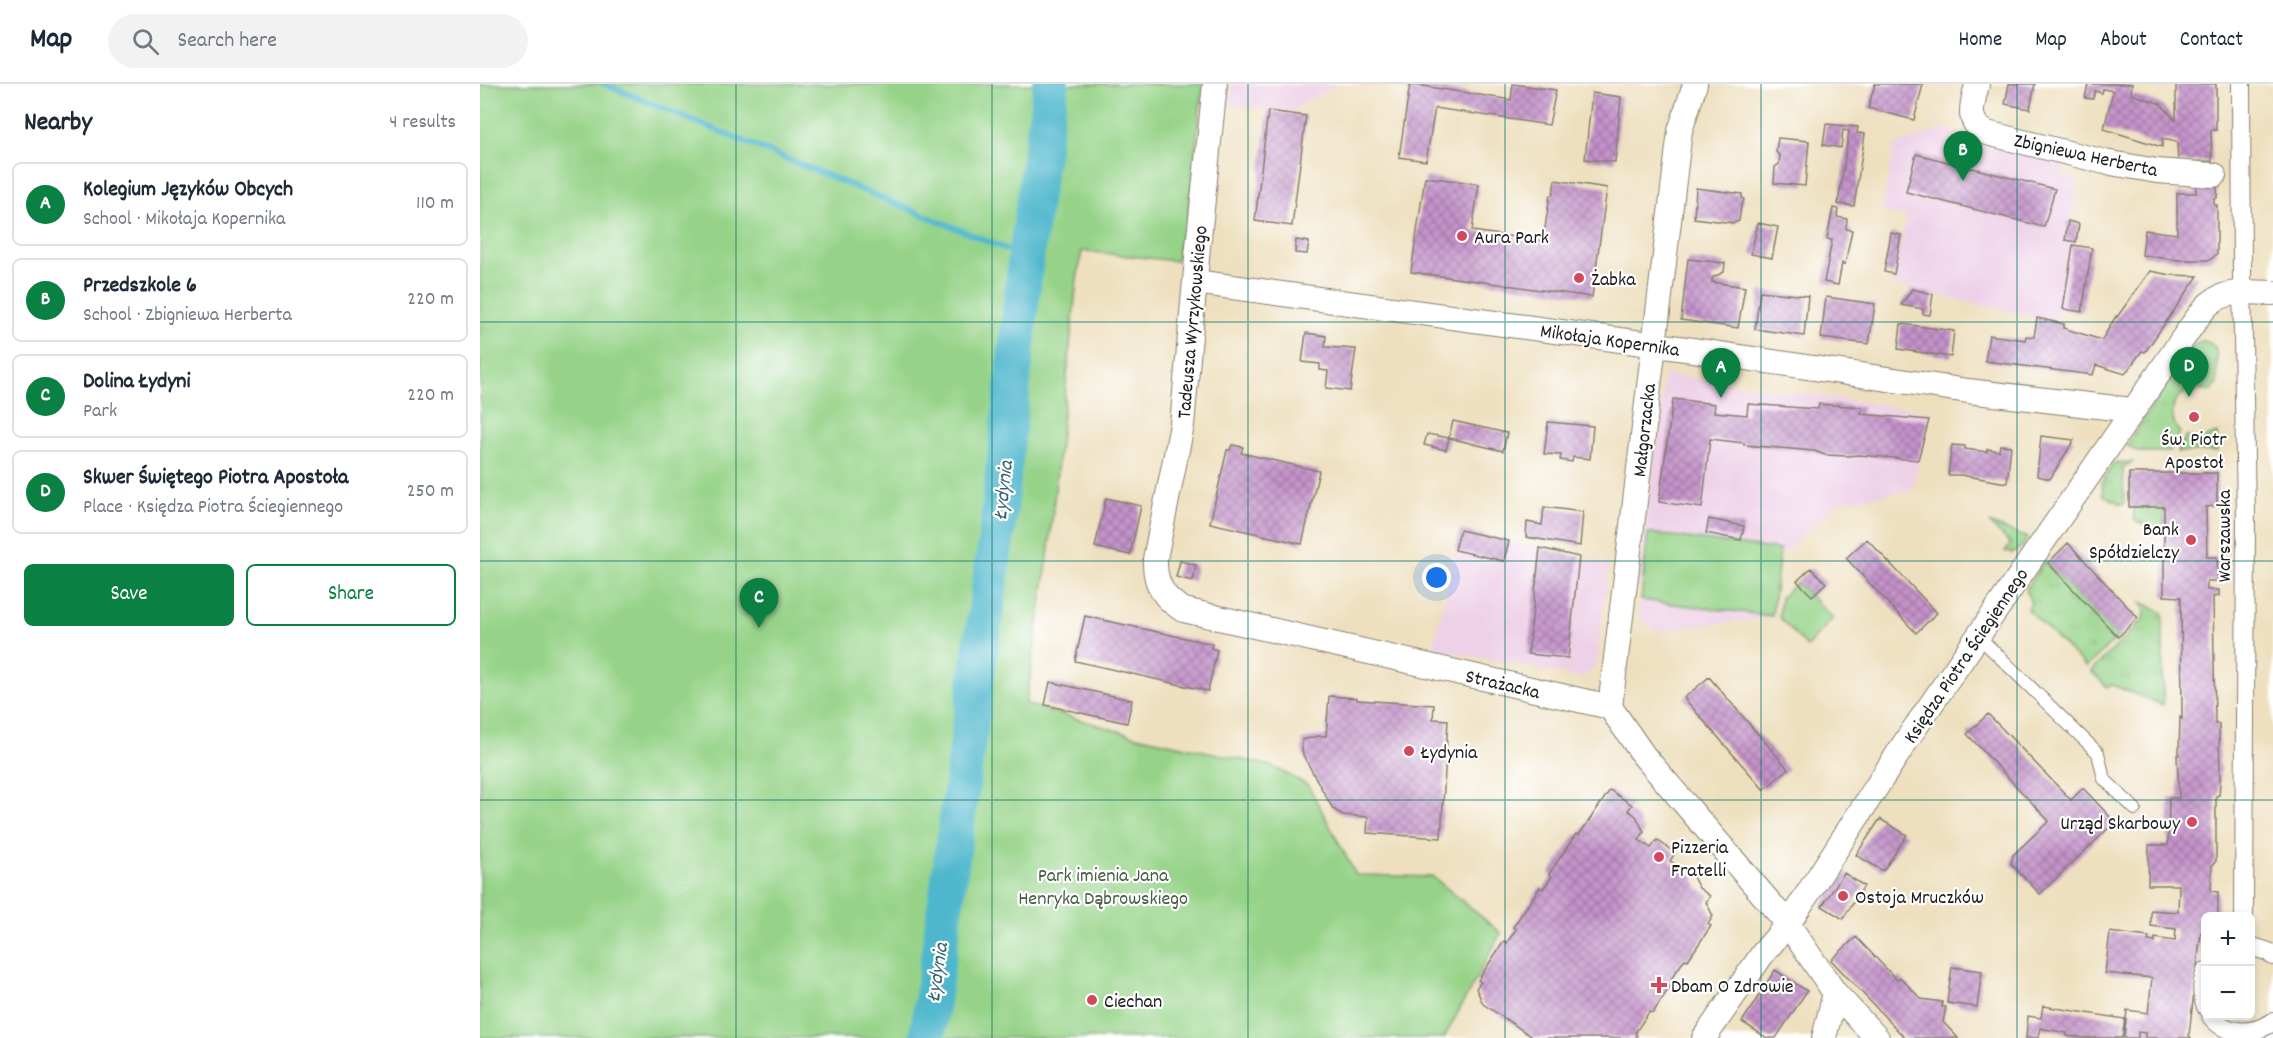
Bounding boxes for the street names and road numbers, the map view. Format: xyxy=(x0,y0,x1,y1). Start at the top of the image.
street label: Zbigniewa Herberta xyxy=(2011,128,2161,186)
street label: Tadeusza Wyrzykowskiego xyxy=(1172,225,1216,420)
street label: Mikołaja Kopernika xyxy=(1538,318,1682,366)
street label: Małgorzacka xyxy=(1627,382,1665,478)
street label: Warszawska xyxy=(2212,489,2240,582)
street label: Księdza Piotra Ściegiennego xyxy=(1898,563,2037,750)
street label: Strażacka xyxy=(1462,664,1543,708)

